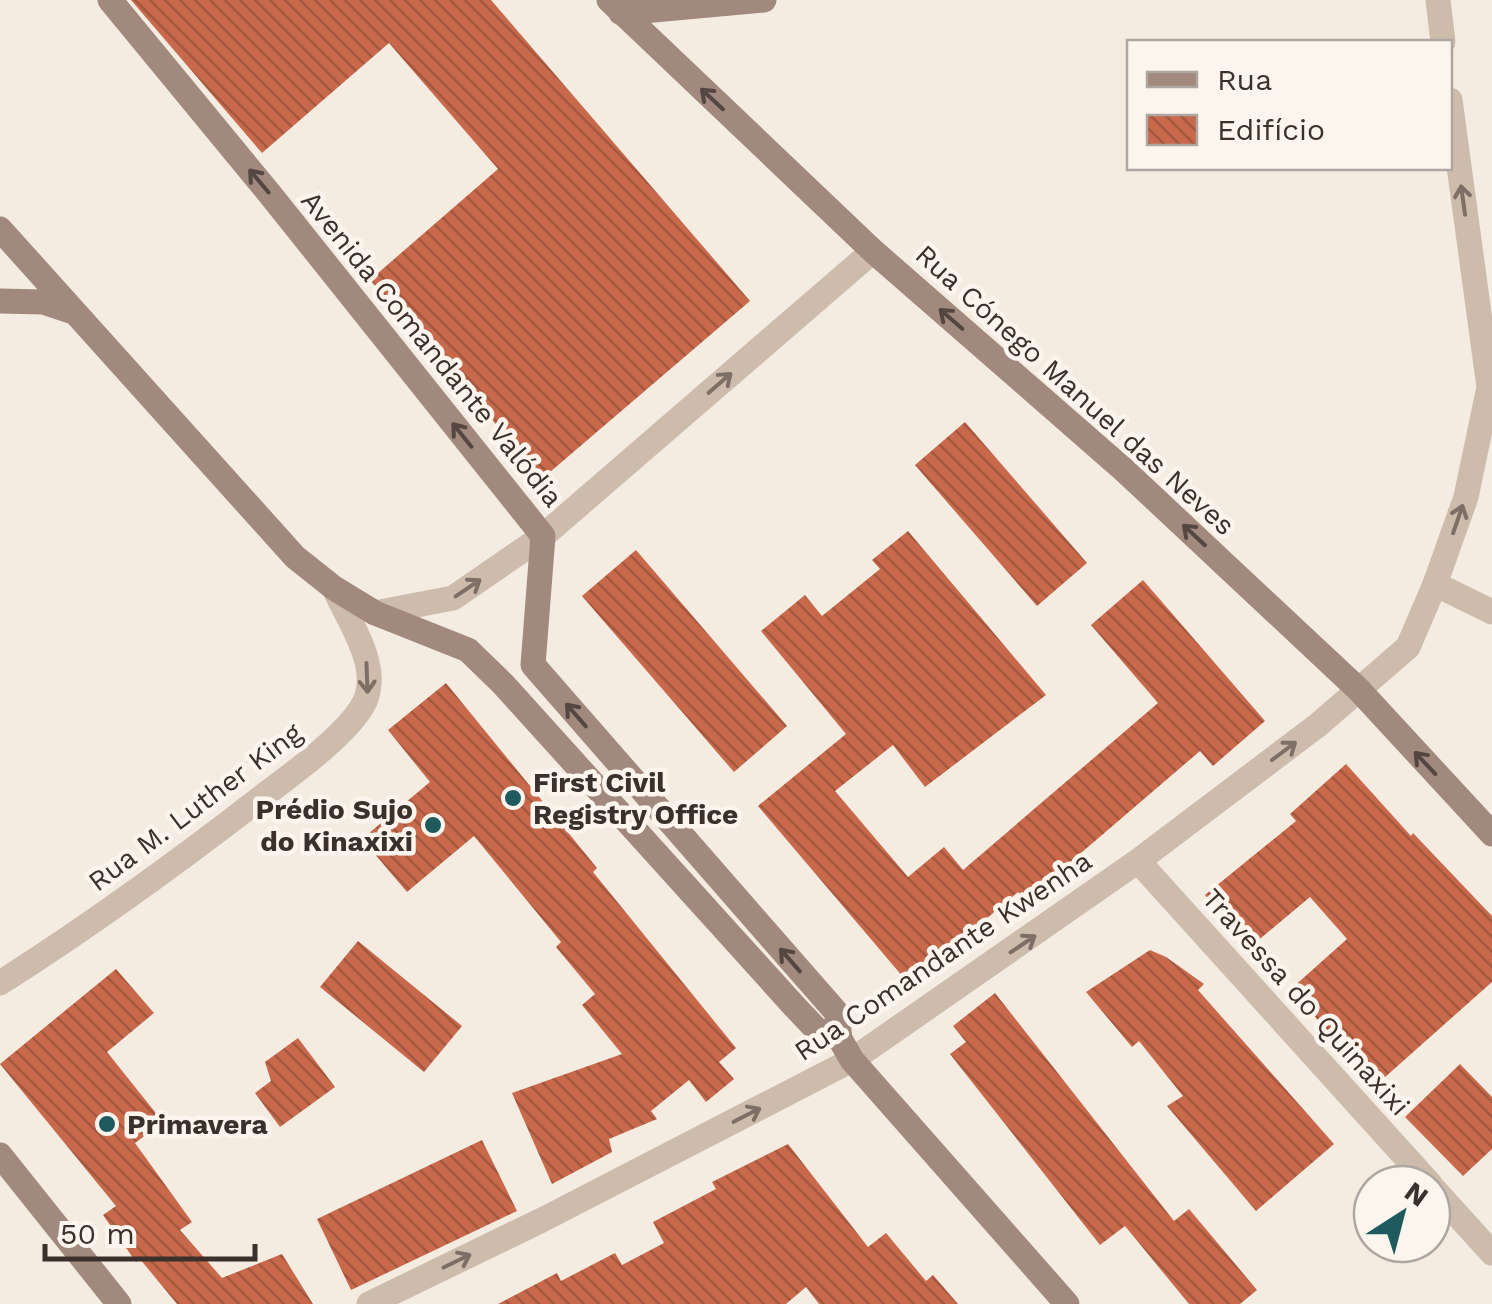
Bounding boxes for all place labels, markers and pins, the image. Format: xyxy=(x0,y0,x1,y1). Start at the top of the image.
place label: First Civil Registry Office xyxy=(533,766,738,831)
marker: First Civil Registry Office xyxy=(502,787,524,809)
place label: Prédio Sujo do Kinaxixi xyxy=(255,793,413,858)
marker: Prédio Sujo do Kinaxixi xyxy=(422,814,444,836)
place label: Primavera xyxy=(127,1108,268,1141)
marker: Primavera xyxy=(96,1113,118,1135)

